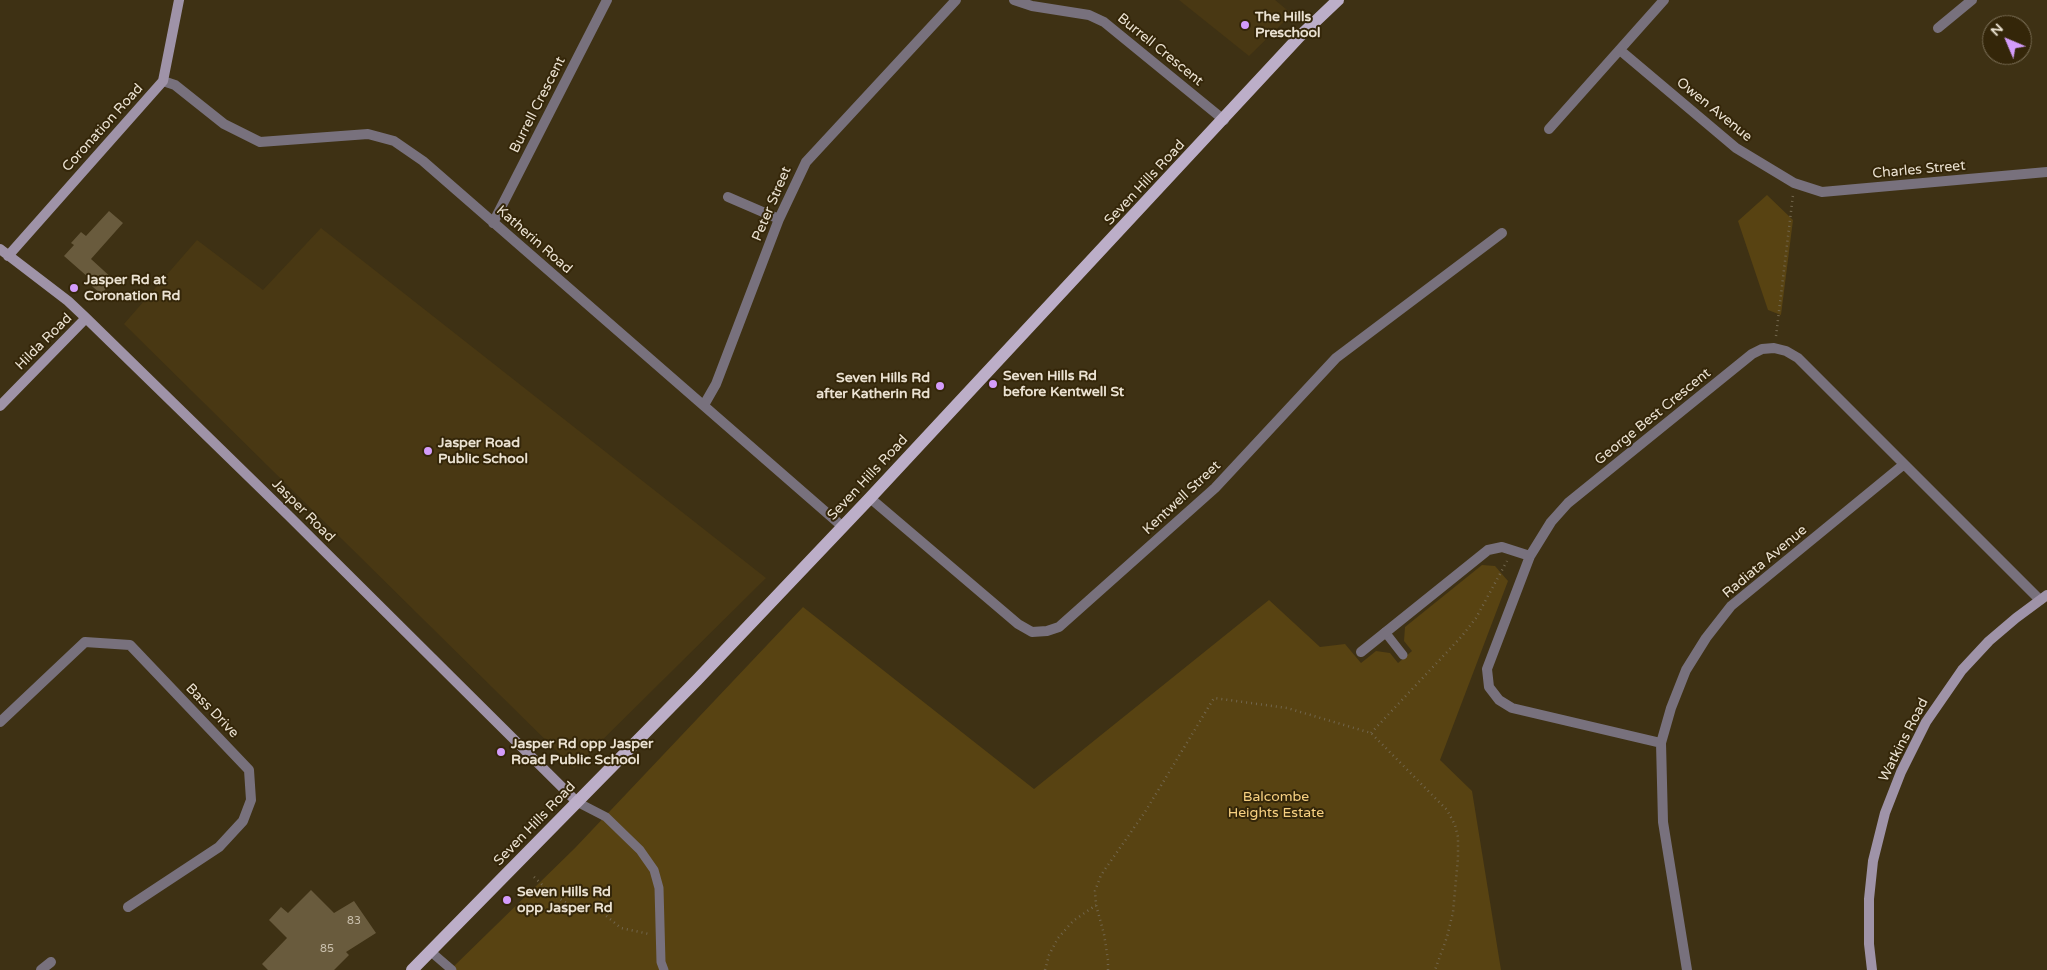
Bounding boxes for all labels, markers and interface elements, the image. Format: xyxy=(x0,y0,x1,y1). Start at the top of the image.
place label: The Hills Preschool xyxy=(1255,9,1321,41)
street label: Burrell Crescent xyxy=(1114,10,1206,90)
north arrow xyxy=(1982,15,2032,65)
marker: The Hills Preschool xyxy=(1239,19,1251,31)
text: N xyxy=(1987,20,2007,40)
street label: Burrell Crescent xyxy=(507,54,569,156)
street label: Owen Avenue xyxy=(1673,74,1755,146)
street label: Coronation Road xyxy=(59,81,147,175)
street label: Seven Hills Road xyxy=(1101,137,1189,229)
street label: Charles Street xyxy=(1872,158,1966,182)
street label: Peter Street xyxy=(749,164,795,244)
street label: Katherin Road xyxy=(493,202,575,278)
place label: Jasper Rd at Coronation Rd xyxy=(84,272,180,304)
marker: Jasper Rd at Coronation Rd xyxy=(68,282,80,294)
street label: Hilda Road xyxy=(12,310,76,374)
street label: George Best Crescent xyxy=(1592,365,1714,469)
place label: Seven Hills Rd before Kentwell St xyxy=(1003,368,1124,401)
place label: Seven Hills Rd after Katherin Rd xyxy=(816,370,930,402)
marker: Seven Hills Rd before Kentwell St xyxy=(987,378,999,390)
marker: Seven Hills Rd after Katherin Rd xyxy=(934,380,946,392)
street label: Seven Hills Road xyxy=(824,432,912,524)
place label: Jasper Road Public School xyxy=(438,435,528,468)
marker: Jasper Road Public School xyxy=(422,445,434,457)
street label: Kentwell Street xyxy=(1140,458,1224,538)
street label: Jasper Road xyxy=(268,476,338,546)
street label: Radiata Avenue xyxy=(1719,522,1811,602)
street label: Bass Drive xyxy=(182,680,242,742)
street label: Watkins Road xyxy=(1876,695,1932,785)
place label: Jasper Rd opp Jasper Road Public School xyxy=(511,736,653,769)
marker: Jasper Rd opp Jasper Road Public School xyxy=(495,746,507,758)
street label: Seven Hills Road xyxy=(491,778,579,870)
park label: Balcombe Heights Estate xyxy=(1228,789,1324,822)
place label: Seven Hills Rd opp Jasper Rd xyxy=(517,884,612,916)
marker: Seven Hills Rd opp Jasper Rd xyxy=(501,894,513,906)
house number: 83 xyxy=(347,914,361,928)
house number: 85 xyxy=(320,942,334,956)

